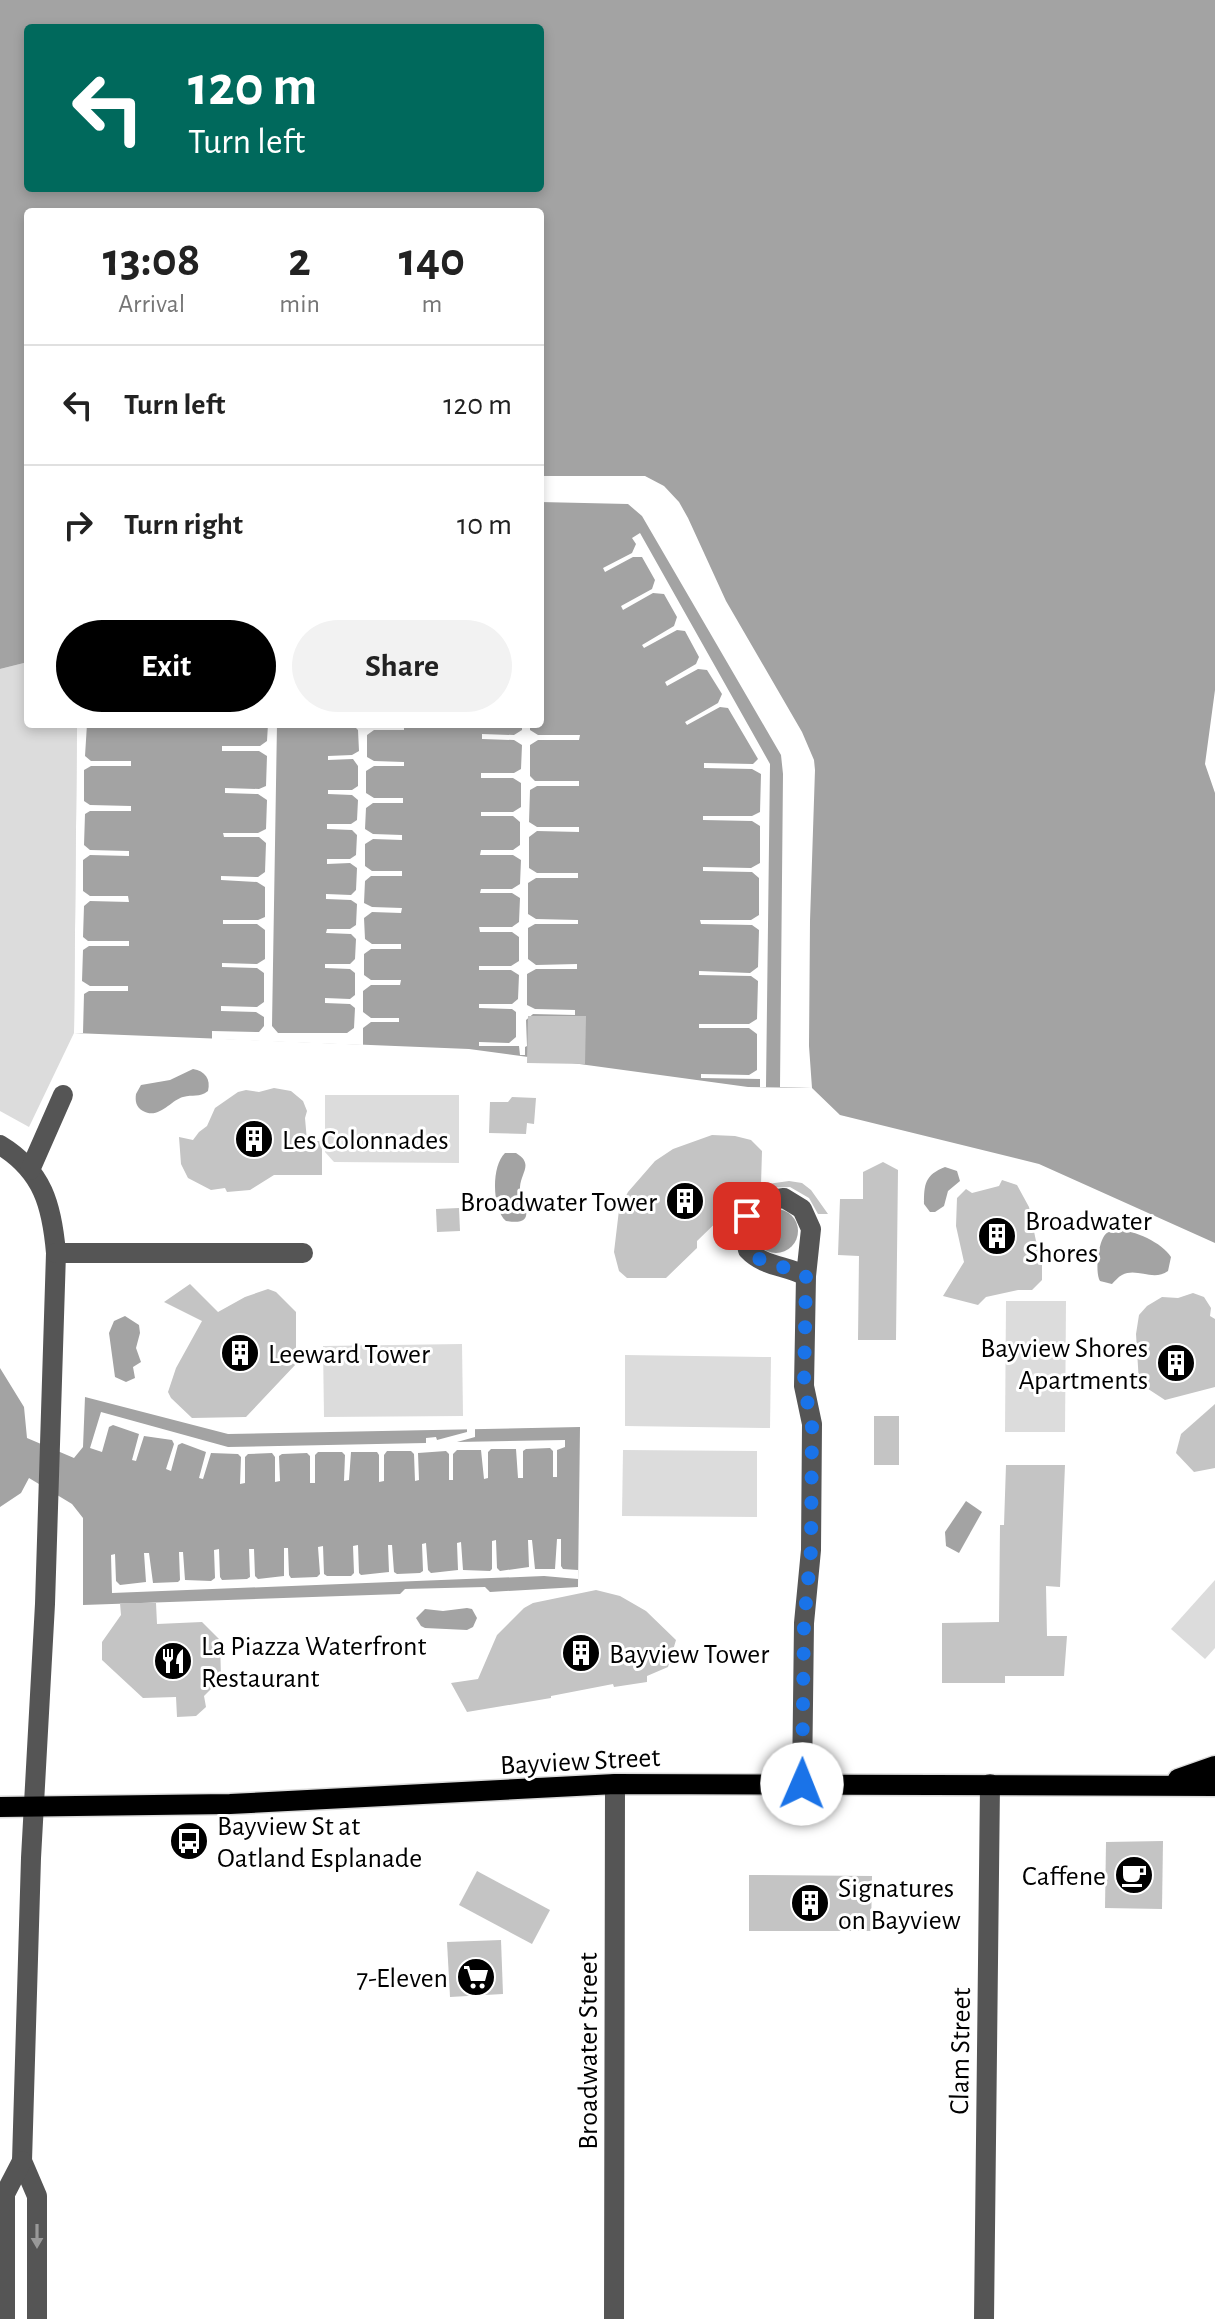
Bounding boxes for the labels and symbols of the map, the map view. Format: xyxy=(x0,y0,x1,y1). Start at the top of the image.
building icon: Les Colonnades xyxy=(233,1118,275,1160)
place label: Les Colonnades xyxy=(282,1127,449,1155)
building icon: Broadwater Tower xyxy=(664,1180,706,1222)
pin xyxy=(713,1182,781,1250)
place label: Broadwater Tower xyxy=(460,1189,657,1217)
place label: Broadwater Shores xyxy=(1025,1208,1152,1268)
building icon: Broadwater Shores xyxy=(976,1215,1018,1257)
building icon: Leeward Tower xyxy=(219,1332,261,1374)
place label: Bayview Shores Apartments xyxy=(980,1335,1148,1395)
place label: Leeward Tower xyxy=(268,1341,430,1369)
building icon: Bayview Shores Apartments xyxy=(1155,1342,1197,1384)
building icon: Bayview Tower xyxy=(560,1632,602,1674)
place label: La Piazza Waterfront Restaurant xyxy=(201,1633,426,1693)
restaurant icon: La Piazza Waterfront Restaurant xyxy=(152,1640,194,1682)
place label: Bayview Tower xyxy=(609,1641,769,1669)
position arrow xyxy=(760,1742,844,1826)
street label: Bayview Street xyxy=(499,1744,661,1780)
place label: Bayview St at Oatland Esplanade xyxy=(217,1813,422,1873)
bus stop icon: Bayview St at Oatland Esplanade xyxy=(168,1820,210,1862)
cafe icon: Caffene xyxy=(1113,1854,1155,1896)
place label: Caffene xyxy=(1022,1863,1106,1891)
place label: Signatures on Bayview xyxy=(838,1875,961,1935)
building icon: Signatures on Bayview xyxy=(789,1882,831,1924)
street label: Broadwater Street xyxy=(575,1952,603,2150)
supermarket icon: 7-Eleven xyxy=(455,1956,497,1998)
place label: 7-Eleven xyxy=(356,1965,448,1993)
street label: Clam Street xyxy=(946,1987,976,2115)
one-way arrow xyxy=(31,2224,43,2249)

